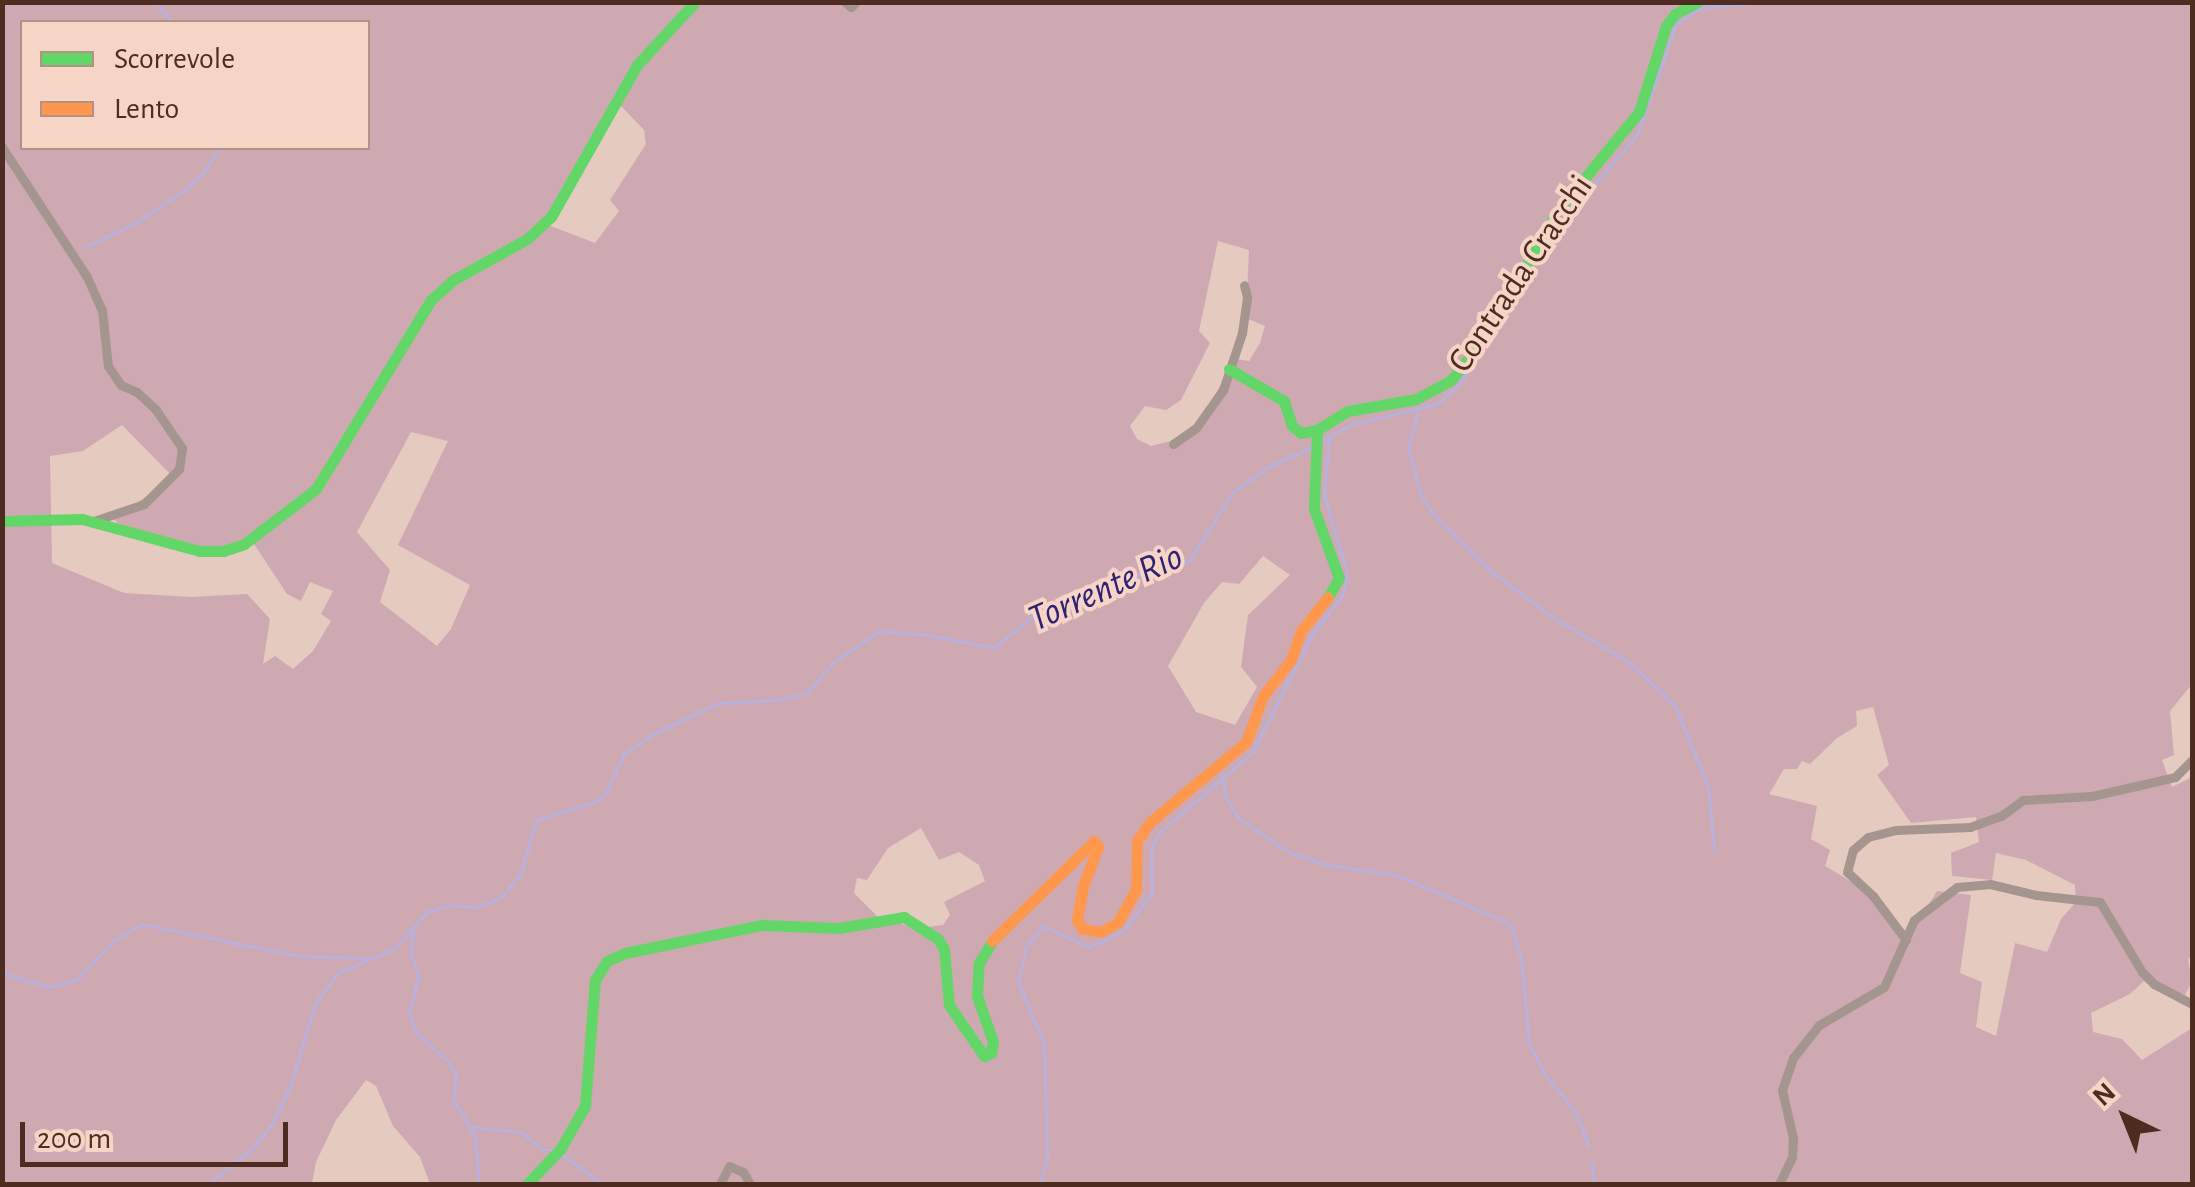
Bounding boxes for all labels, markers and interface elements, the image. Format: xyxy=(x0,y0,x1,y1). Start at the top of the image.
legend xyxy=(20,20,370,150)
text: Scorrevole xyxy=(114,44,235,74)
text: Lento xyxy=(114,94,179,124)
street label: Contrada Cracchi xyxy=(1440,167,1602,381)
water label: Torrente Rio xyxy=(1022,535,1190,643)
north arrow xyxy=(2075,1067,2175,1167)
text: N xyxy=(2088,1078,2121,1112)
scale bar xyxy=(25,1102,292,1164)
text: 200 m xyxy=(37,1124,111,1154)

